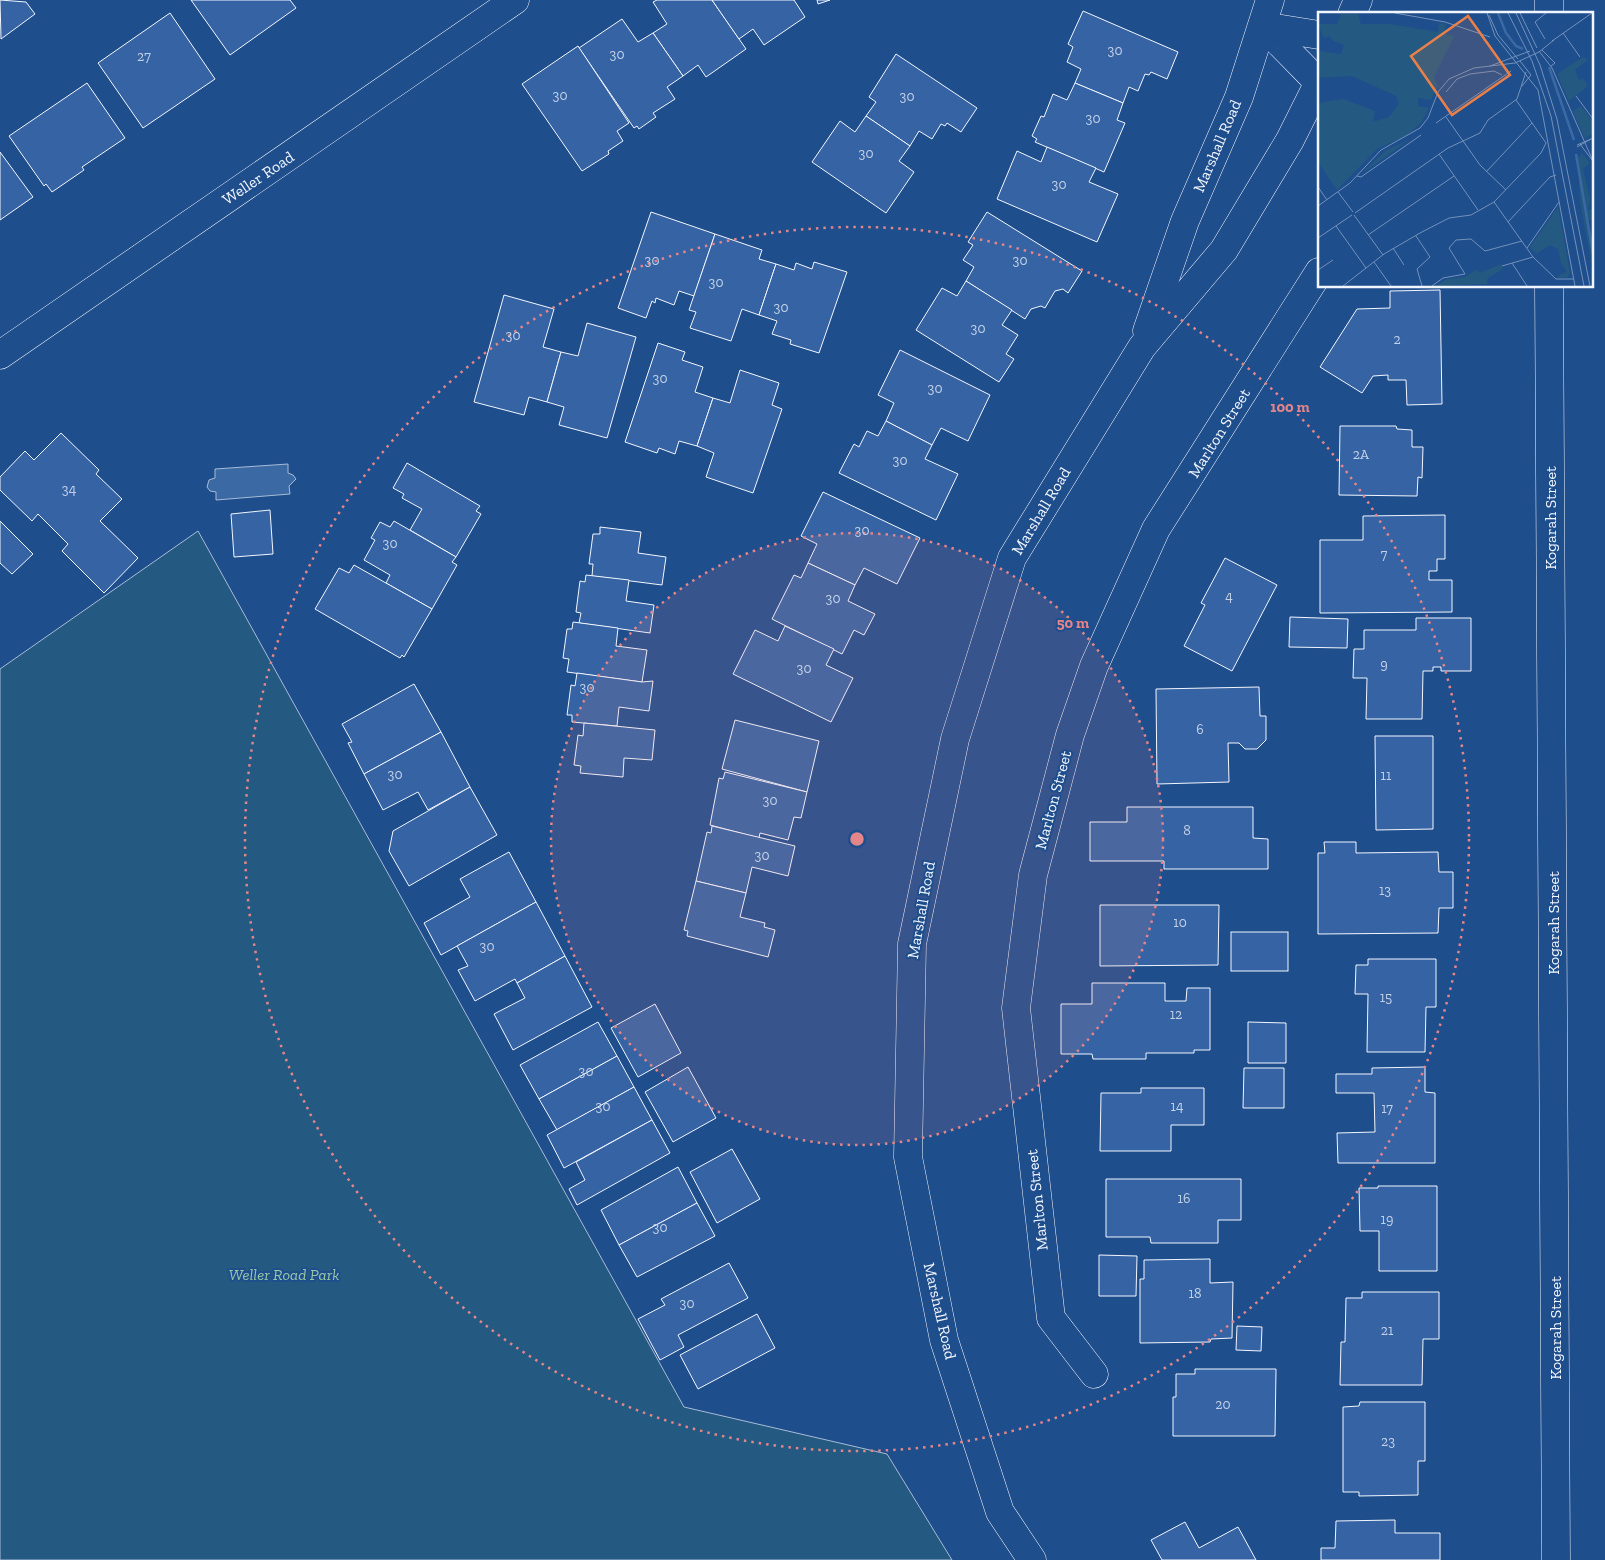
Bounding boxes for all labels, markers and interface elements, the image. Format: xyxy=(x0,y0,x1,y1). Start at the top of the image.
inset map xyxy=(1318,12,1592,288)
house number: 30 xyxy=(1108,42,1122,59)
house number: 30 xyxy=(610,46,624,63)
house number: 27 xyxy=(137,48,151,65)
house number: 30 xyxy=(553,87,567,104)
house number: 30 xyxy=(900,88,914,105)
street label: Marshall Road xyxy=(1189,97,1245,195)
house number: 30 xyxy=(1086,110,1100,127)
house number: 30 xyxy=(859,145,873,162)
street label: Weller Road xyxy=(219,147,298,209)
house number: 30 xyxy=(1052,176,1066,193)
house number: 30 xyxy=(645,252,659,269)
house number: 30 xyxy=(1013,252,1027,269)
house number: 30 xyxy=(709,274,723,291)
house number: 30 xyxy=(774,299,788,316)
house number: 30 xyxy=(971,320,985,337)
house number: 30 xyxy=(506,327,520,344)
house number: 2 xyxy=(1393,331,1401,348)
house number: 30 xyxy=(653,370,667,387)
house number: 30 xyxy=(928,380,942,397)
street label: Marlton Street xyxy=(1184,385,1254,481)
text: 100 m xyxy=(1270,398,1310,416)
house number: 2A xyxy=(1353,446,1370,463)
house number: 30 xyxy=(893,452,907,469)
street label: Marshall Road xyxy=(1007,464,1075,558)
street label: Kogarah Street xyxy=(1541,466,1560,570)
house number: 34 xyxy=(62,481,77,498)
house number: 30 xyxy=(855,522,869,539)
house number: 30 xyxy=(383,535,397,552)
house number: 7 xyxy=(1381,546,1388,563)
house number: 4 xyxy=(1225,588,1233,605)
house number: 30 xyxy=(826,590,840,607)
text: 50 m xyxy=(1057,614,1089,632)
house number: 9 xyxy=(1380,656,1388,673)
house number: 30 xyxy=(797,660,811,677)
house number: 30 xyxy=(580,679,594,696)
house number: 6 xyxy=(1196,721,1204,738)
street label: Marlton Street xyxy=(1031,748,1075,852)
house number: 30 xyxy=(388,766,402,783)
house number: 11 xyxy=(1381,767,1392,784)
house number: 30 xyxy=(763,792,777,809)
house number: 8 xyxy=(1183,822,1191,839)
centre of rings xyxy=(848,830,866,848)
house number: 30 xyxy=(755,847,769,864)
street label: Marshall Road xyxy=(903,860,939,960)
street label: Kogarah Street xyxy=(1544,871,1563,975)
house number: 13 xyxy=(1379,882,1391,899)
house number: 10 xyxy=(1173,914,1187,931)
house number: 30 xyxy=(480,938,494,955)
house number: 15 xyxy=(1380,989,1392,1006)
house number: 12 xyxy=(1170,1006,1182,1023)
house number: 30 xyxy=(579,1063,593,1080)
house number: 30 xyxy=(596,1098,610,1115)
house number: 14 xyxy=(1171,1098,1184,1115)
house number: 17 xyxy=(1381,1100,1393,1117)
street label: Marlton Street xyxy=(1022,1148,1052,1252)
house number: 16 xyxy=(1178,1190,1190,1207)
house number: 19 xyxy=(1381,1211,1393,1228)
house number: 30 xyxy=(653,1219,667,1236)
street label: Marshall Road xyxy=(920,1261,960,1361)
park label: Weller Road Park xyxy=(229,1265,339,1284)
street label: Kogarah Street xyxy=(1546,1276,1565,1380)
house number: 18 xyxy=(1189,1285,1201,1302)
house number: 30 xyxy=(680,1295,694,1312)
house number: 21 xyxy=(1381,1322,1394,1339)
house number: 20 xyxy=(1215,1396,1231,1413)
house number: 23 xyxy=(1381,1433,1395,1450)

